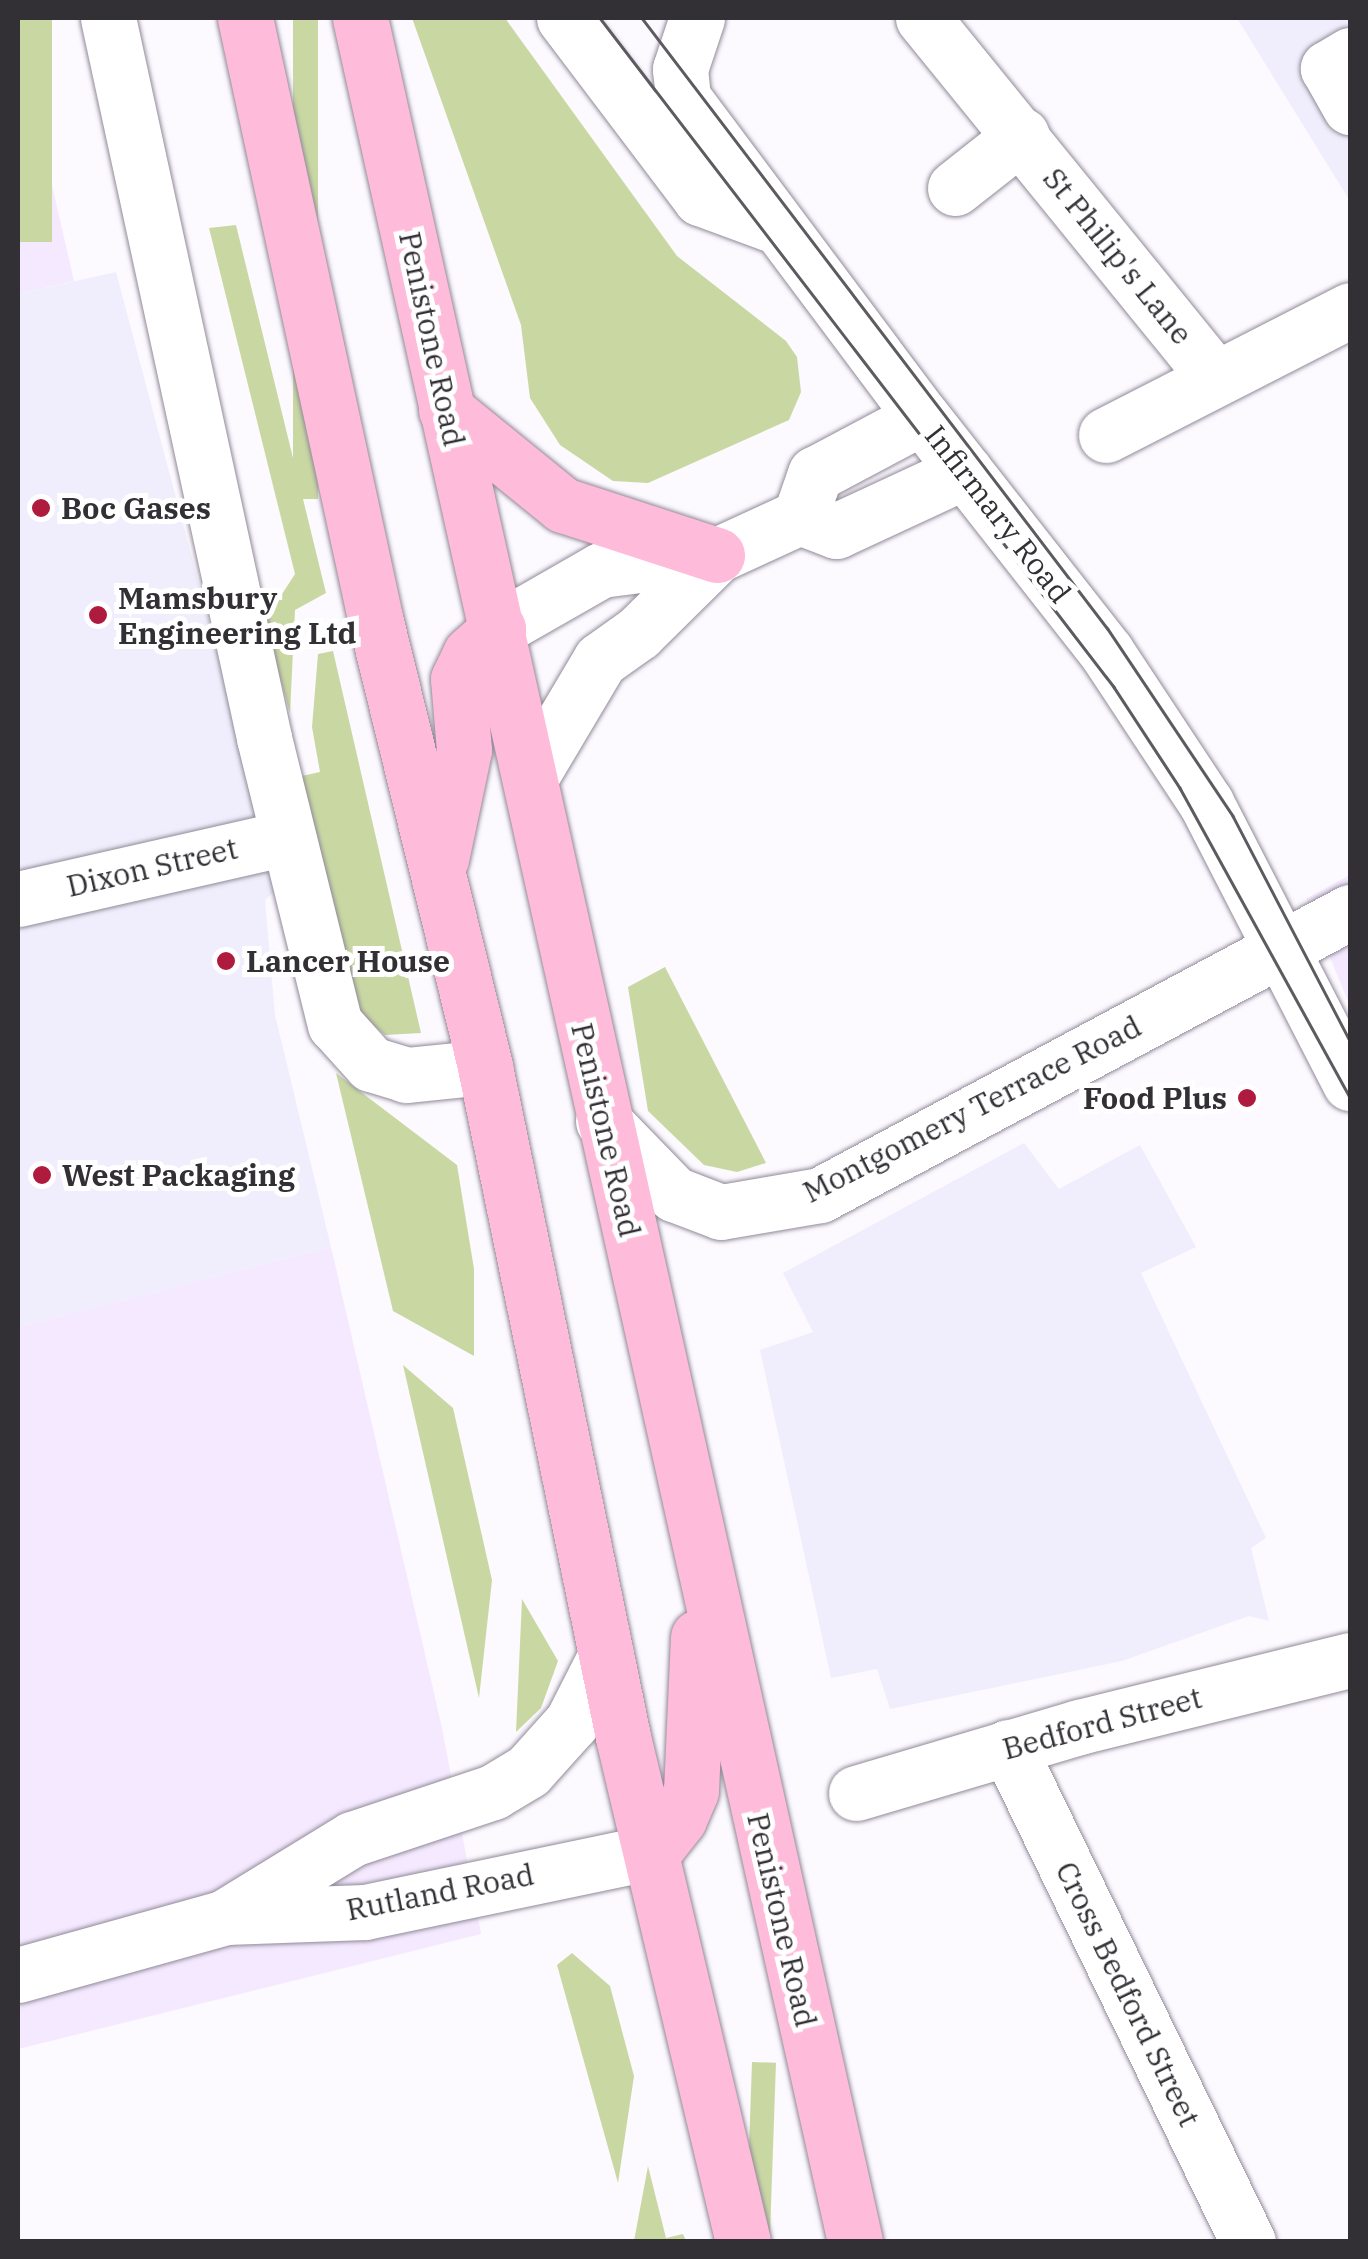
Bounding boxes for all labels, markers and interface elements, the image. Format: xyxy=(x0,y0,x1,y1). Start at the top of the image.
street label: St Philip's Lane xyxy=(1036,161,1200,351)
street label: Penistone Road xyxy=(392,228,472,450)
street label: Infirmary Road xyxy=(917,418,1079,610)
place label: Boc Gases xyxy=(61,490,211,526)
marker: Boc Gases xyxy=(30,497,52,519)
place label: Mamsbury Engineering Ltd xyxy=(118,580,356,650)
marker: Mamsbury Engineering Ltd xyxy=(87,604,109,626)
street label: Dixon Street xyxy=(63,830,241,904)
place label: Lancer House xyxy=(246,943,450,979)
marker: Lancer House xyxy=(215,950,237,972)
street label: Montgomery Terrace Road xyxy=(797,1008,1147,1210)
street label: Penistone Road xyxy=(564,1019,648,1241)
place label: Food Plus xyxy=(1083,1080,1227,1116)
marker: Food Plus xyxy=(1236,1087,1258,1109)
place label: West Packaging xyxy=(62,1157,295,1193)
marker: West Packaging xyxy=(31,1164,53,1186)
street label: Bedford Street xyxy=(999,1679,1205,1767)
street label: Penistone Road xyxy=(740,1809,824,2031)
street label: Rutland Road xyxy=(343,1856,537,1928)
street label: Cross Bedford Street xyxy=(1048,1856,1208,2132)

